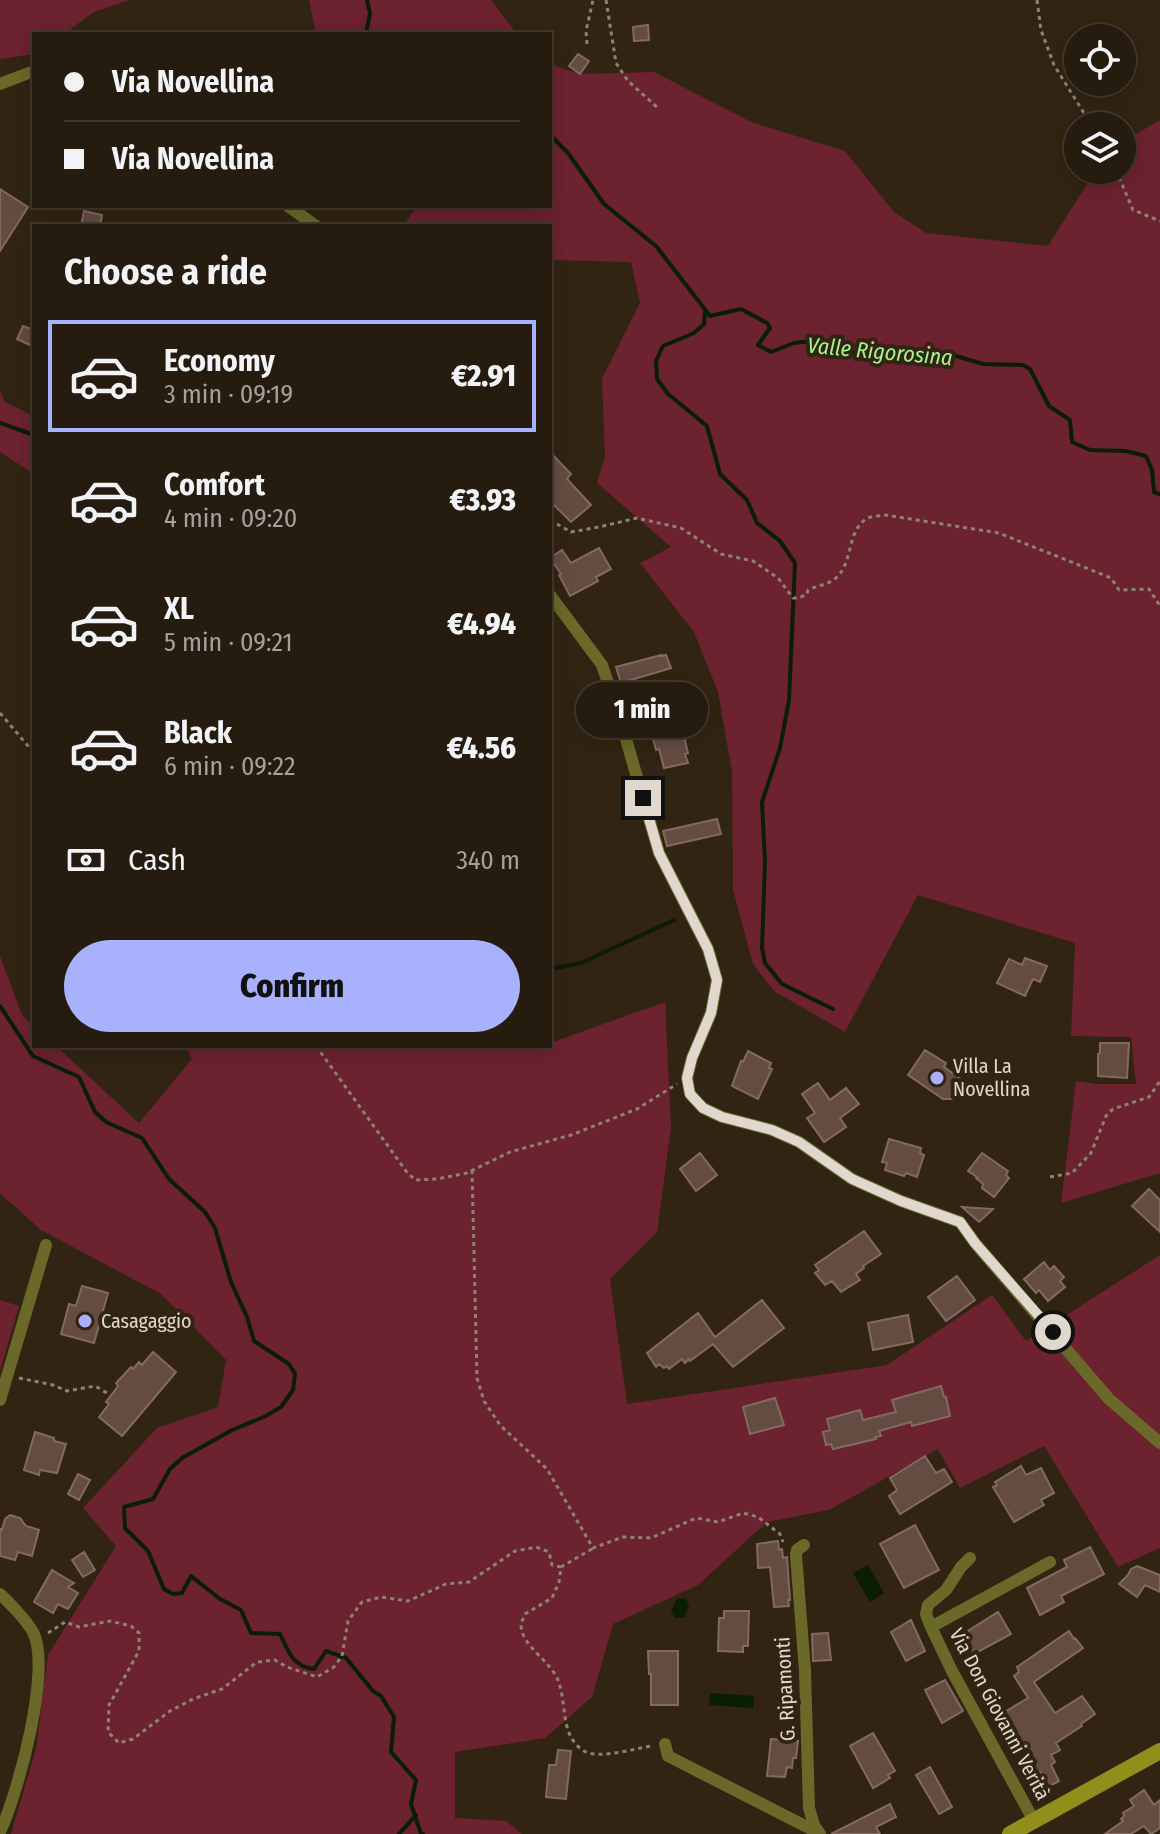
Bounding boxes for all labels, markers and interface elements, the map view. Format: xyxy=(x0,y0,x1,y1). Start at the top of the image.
map controls xyxy=(1064,24,1136,184)
button: locate xyxy=(1064,24,1136,96)
text: Via Novellina xyxy=(112,64,274,100)
button: layers xyxy=(1064,112,1136,184)
text: Via Novellina xyxy=(112,141,274,177)
text: Choose a ride xyxy=(64,250,267,294)
water label: Valle Rigorosina xyxy=(806,332,954,371)
icon: car xyxy=(68,340,140,412)
text: Economy xyxy=(164,343,275,379)
text: €2.91 xyxy=(451,358,516,394)
text: 3 min · 09:19 xyxy=(164,379,293,410)
icon: car xyxy=(68,464,140,536)
text: Comfort xyxy=(164,467,265,503)
text: €3.93 xyxy=(449,482,516,518)
text: 4 min · 09:20 xyxy=(164,503,297,534)
icon: car xyxy=(68,588,140,660)
text: XL xyxy=(164,591,194,627)
text: €4.94 xyxy=(447,606,516,642)
text: 5 min · 09:21 xyxy=(164,627,293,658)
callout: 1 min xyxy=(577,682,709,738)
text: 1 min xyxy=(614,694,670,725)
icon: car xyxy=(68,712,140,784)
text: Black xyxy=(164,715,232,751)
text: €4.56 xyxy=(447,730,516,766)
text: 6 min · 09:22 xyxy=(164,751,295,782)
route end xyxy=(625,780,661,816)
icon: cash xyxy=(64,838,108,882)
text: Cash xyxy=(128,842,186,878)
text: 340 m xyxy=(456,845,520,876)
button: Confirm xyxy=(64,940,520,1032)
place label: Villa La Novellina xyxy=(953,1054,1030,1101)
marker: Villa La Novellina xyxy=(928,1069,946,1087)
place label: Casagaggio xyxy=(101,1309,192,1333)
marker: Casagaggio xyxy=(76,1312,94,1330)
route start xyxy=(1035,1314,1071,1350)
street label: Via Don Giovanni Verità xyxy=(945,1624,1055,1804)
street label: G. Ripamonti xyxy=(770,1636,800,1742)

